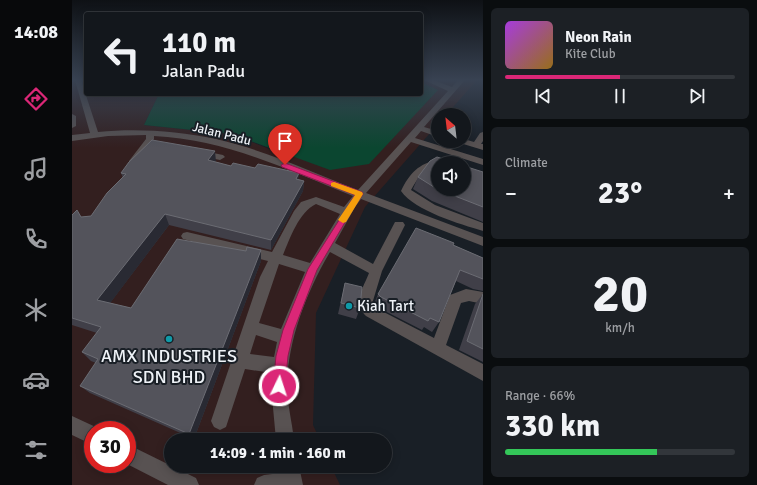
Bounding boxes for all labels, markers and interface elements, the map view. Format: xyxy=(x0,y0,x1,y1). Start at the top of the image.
text: 14:08 xyxy=(14,21,58,43)
text: 110 m xyxy=(162,26,236,60)
icon: left xyxy=(96,28,148,80)
text: Neon Rain xyxy=(565,28,632,46)
text: Kite Club xyxy=(565,46,616,62)
text: Jalan Padu xyxy=(162,60,245,82)
icon: directions xyxy=(22,85,50,113)
icon: previous xyxy=(532,85,554,107)
icon: pause xyxy=(609,85,631,107)
icon: next xyxy=(686,85,708,107)
north arrow xyxy=(431,108,471,148)
map controls xyxy=(431,108,471,196)
street label: Jalan Padu xyxy=(191,119,253,149)
pin xyxy=(268,124,302,165)
icon: arrive xyxy=(274,130,296,152)
icon: music xyxy=(22,155,50,183)
text: Climate xyxy=(505,155,548,171)
button: sound xyxy=(431,156,471,196)
text: 23° xyxy=(598,175,642,212)
text: − xyxy=(505,180,517,207)
text: + xyxy=(723,180,735,207)
icon: phone xyxy=(22,225,50,253)
text: 20 xyxy=(592,262,648,326)
icon: climate xyxy=(22,296,50,324)
place label: Kiah Tart xyxy=(357,297,414,315)
marker: Kiah Tart xyxy=(344,301,354,311)
text: km/h xyxy=(605,320,635,336)
marker: AMX INDUSTRIES SDN BHD xyxy=(164,334,174,344)
place label: AMX INDUSTRIES SDN BHD xyxy=(101,345,237,388)
position arrow xyxy=(258,365,300,407)
icon: car xyxy=(22,366,50,394)
text: Range · 66% xyxy=(505,388,575,404)
text: 330 km xyxy=(505,408,600,445)
speed limit sign: 30 xyxy=(84,421,136,473)
icon: filters xyxy=(22,436,50,464)
text: 14:09 · 1 min · 160 m xyxy=(210,444,346,462)

